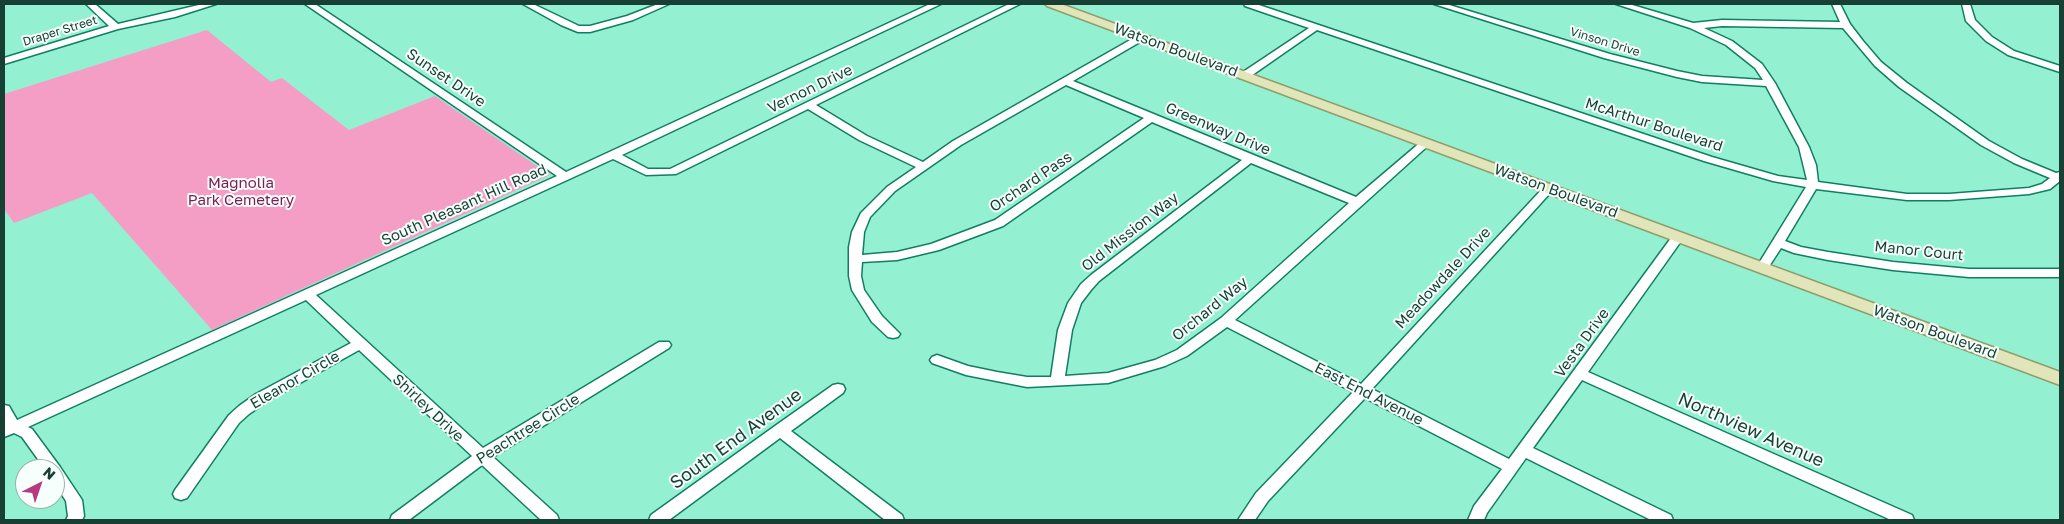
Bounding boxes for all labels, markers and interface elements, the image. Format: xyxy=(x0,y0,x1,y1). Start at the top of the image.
street label: Draper Street xyxy=(21,13,99,49)
street label: Watson Boulevard xyxy=(1112,19,1240,81)
street label: Vinson Drive xyxy=(1568,25,1642,59)
street label: Sunset Drive xyxy=(403,45,489,111)
street label: Vernon Drive xyxy=(765,61,855,117)
street label: McArthur Boulevard xyxy=(1583,94,1725,156)
street label: Greenway Drive xyxy=(1163,99,1273,159)
street label: Orchard Pass xyxy=(986,148,1076,216)
street label: South Pleasant Hill Road xyxy=(379,160,549,250)
street label: Watson Boulevard xyxy=(1492,160,1620,222)
park label: Magnolia Park Cemetery xyxy=(188,174,294,209)
street label: Old Mission Way xyxy=(1078,189,1182,275)
street label: Meadowdale Drive xyxy=(1391,224,1495,332)
street label: Manor Court xyxy=(1873,237,1965,265)
street label: Orchard Way xyxy=(1169,273,1251,345)
street label: Watson Boulevard xyxy=(1871,301,1999,363)
street label: Vesta Drive xyxy=(1551,305,1613,381)
street label: Eleanor Circle xyxy=(247,347,343,413)
street label: East End Avenue xyxy=(1312,359,1426,429)
street label: Shirley Drive xyxy=(389,370,467,446)
street label: South End Avenue xyxy=(666,384,806,494)
street label: Northview Avenue xyxy=(1675,388,1827,472)
street label: Peachtree Circle xyxy=(473,390,583,468)
north arrow xyxy=(15,459,65,509)
text: N xyxy=(40,463,59,483)

